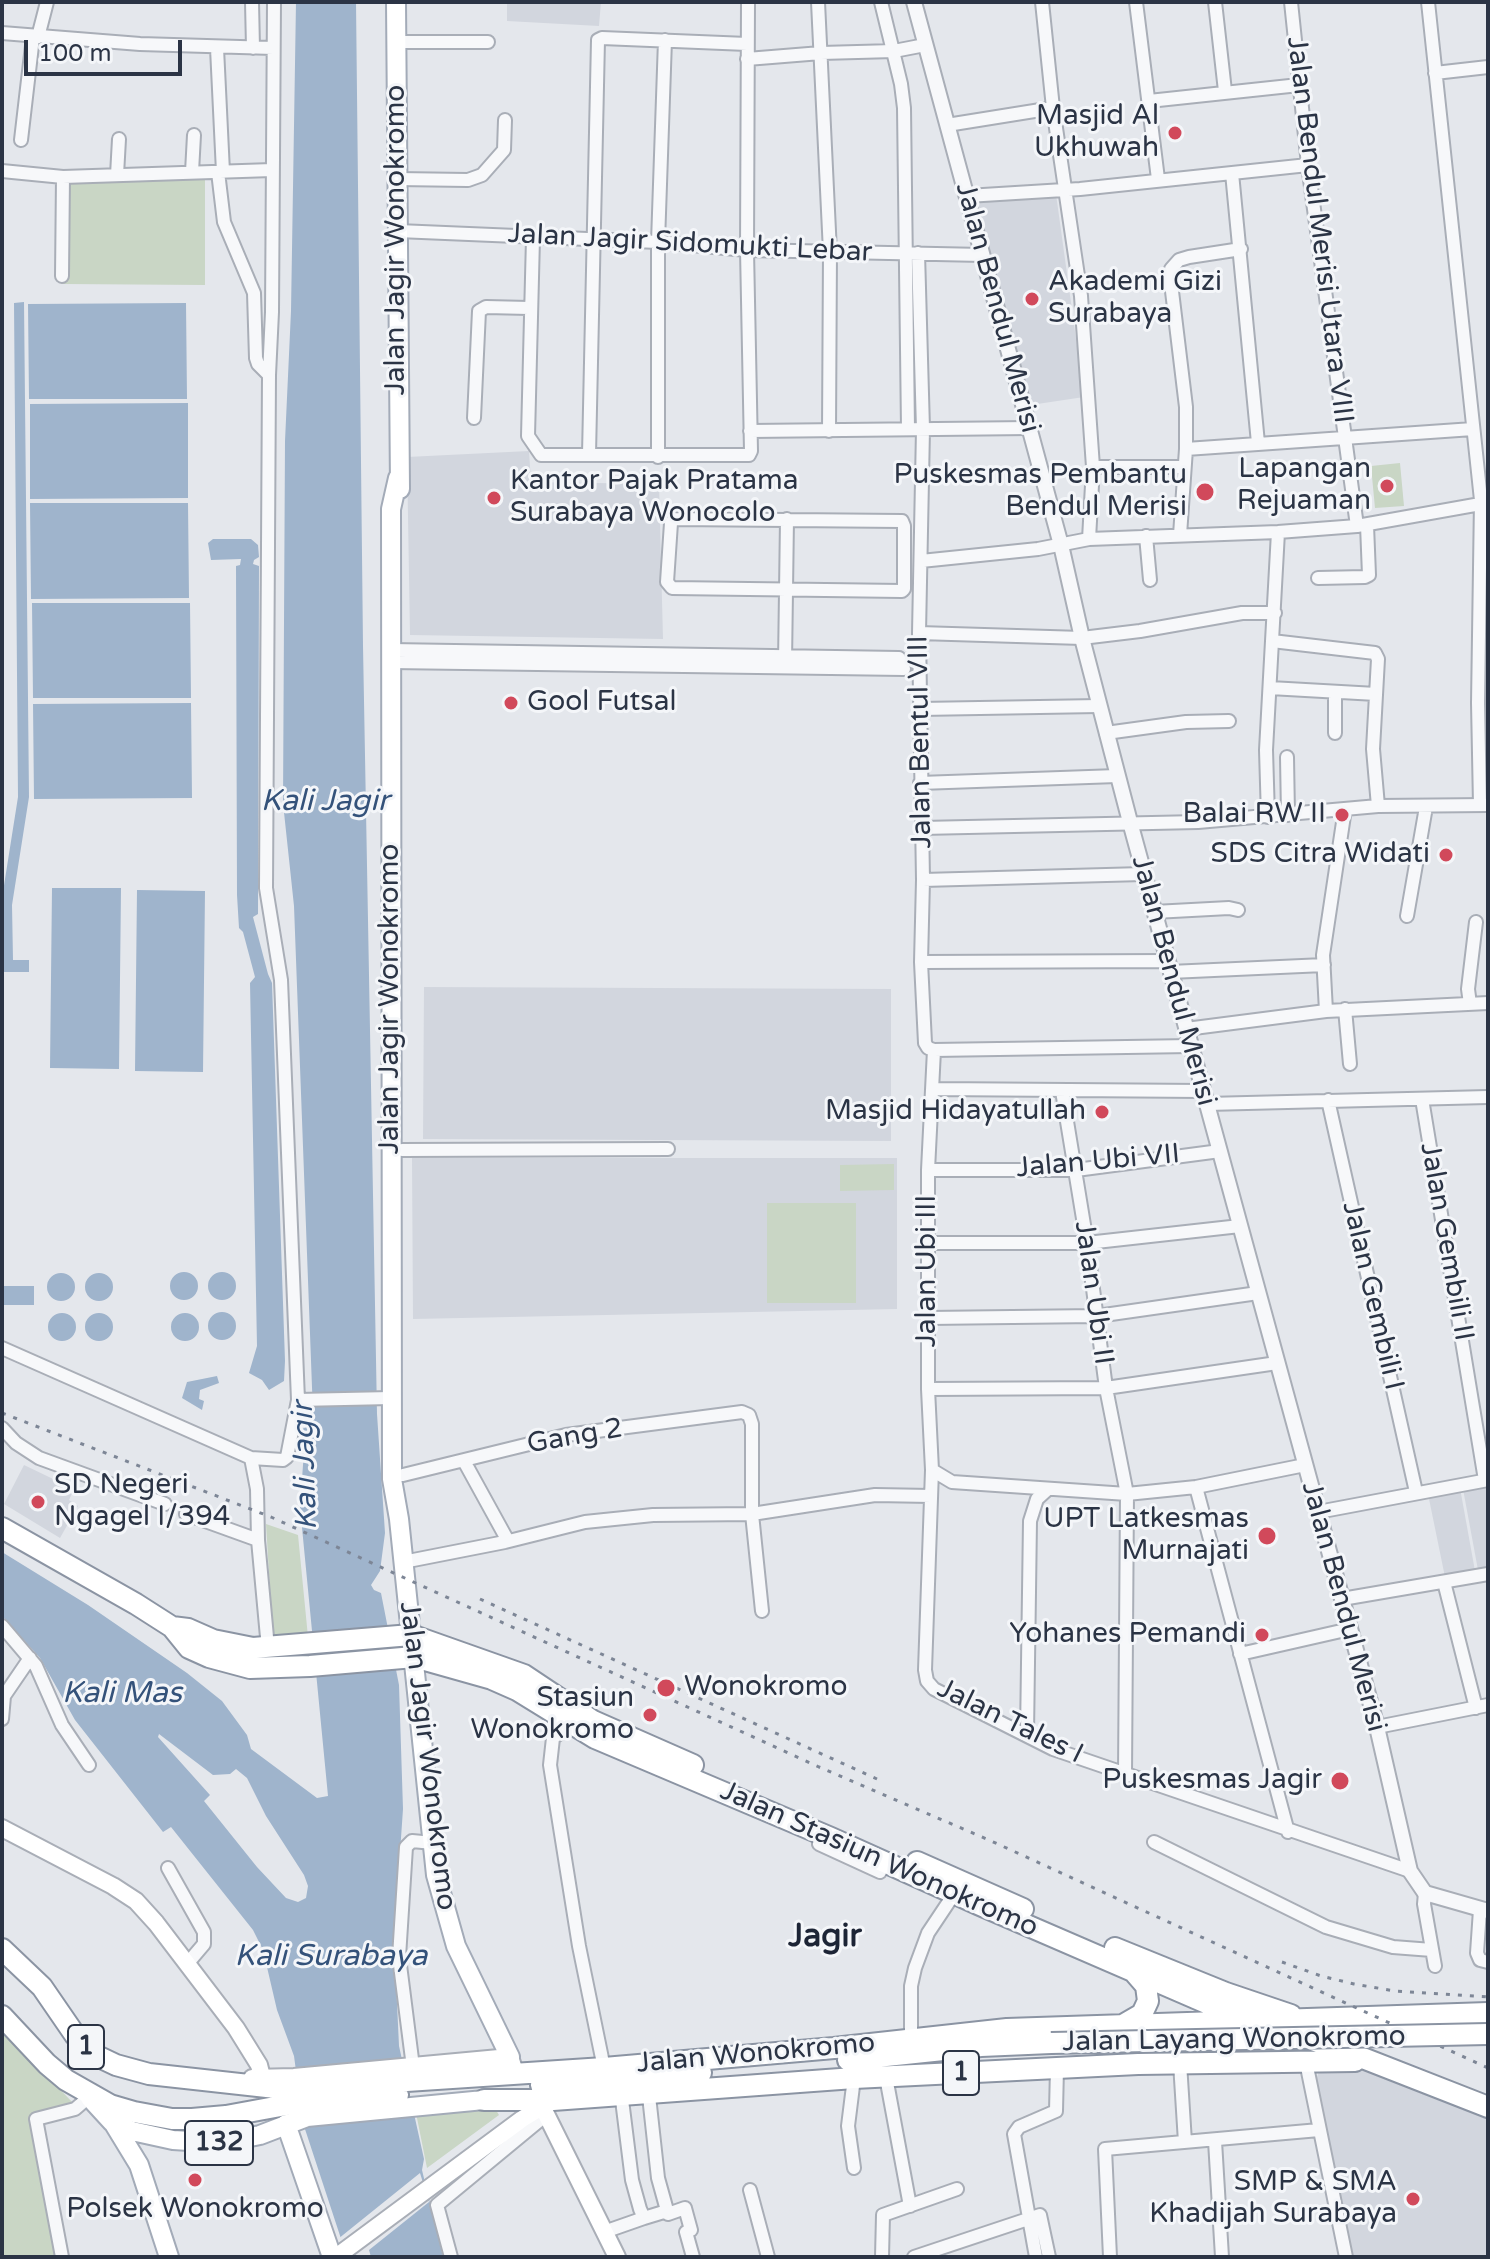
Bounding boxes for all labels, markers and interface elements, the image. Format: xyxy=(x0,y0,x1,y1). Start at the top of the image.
scale bar xyxy=(28,24,186,74)
street label: Jalan Bendul Merisi Utara VIII xyxy=(1279,35,1359,425)
text: 100 m xyxy=(38,39,112,68)
street label: Jalan Jagir Wonokromo xyxy=(380,85,414,395)
place label: Masjid Al Ukhuwah xyxy=(1034,100,1159,166)
marker: Masjid Al Ukhuwah xyxy=(1166,124,1184,142)
street label: Jalan Bendul Merisi xyxy=(947,179,1047,437)
street label: Jalan Jagir Sidomukti Lebar xyxy=(507,218,873,270)
place label: Akademi Gizi Surabaya xyxy=(1048,266,1222,332)
marker: Akademi Gizi Surabaya xyxy=(1023,290,1041,308)
place label: Lapangan Rejuaman xyxy=(1237,453,1371,519)
place label: Puskesmas Pembantu Bendul Merisi xyxy=(894,459,1187,525)
place label: Kantor Pajak Pratama Surabaya Wonocolo xyxy=(510,465,799,531)
marker: Lapangan Rejuaman xyxy=(1378,477,1396,495)
marker: Puskesmas Pembantu Bendul Merisi xyxy=(1194,481,1216,503)
marker: Kantor Pajak Pratama Surabaya Wonocolo xyxy=(485,489,503,507)
street label: Jalan Bentul VIII xyxy=(902,635,940,849)
place label: Gool Futsal xyxy=(527,686,676,720)
marker: Gool Futsal xyxy=(502,694,520,712)
water label: Kali Jagir xyxy=(261,784,389,820)
place label: Balai RW II xyxy=(1182,798,1326,832)
marker: Balai RW II xyxy=(1333,806,1351,824)
place label: SDS Citra Widati xyxy=(1211,838,1430,872)
street label: Jalan Jagir Wonokromo xyxy=(374,844,408,1154)
marker: SDS Citra Widati xyxy=(1437,846,1455,864)
street label: Jalan Bendul Merisi xyxy=(1123,852,1223,1110)
place label: Masjid Hidayatullah xyxy=(825,1095,1086,1129)
marker: Masjid Hidayatullah xyxy=(1093,1103,1111,1121)
street label: Jalan Ubi VII xyxy=(1015,1138,1181,1186)
street label: Jalan Gembili II xyxy=(1412,1140,1480,1344)
street label: Jalan Ubi III xyxy=(911,1195,945,1347)
street label: Jalan Gembili I xyxy=(1334,1198,1410,1394)
street label: Jalan Ubi II xyxy=(1066,1219,1120,1367)
water label: Kali Jagir xyxy=(286,1401,326,1531)
street label: Gang 2 xyxy=(525,1412,625,1462)
place label: SD Negeri Ngagel I/394 xyxy=(54,1469,230,1535)
street label: Jalan Bendul Merisi xyxy=(1293,1478,1393,1736)
marker: SD Negeri Ngagel I/394 xyxy=(29,1493,47,1511)
place label: UPT Latkesmas Murnajati xyxy=(1043,1503,1249,1569)
marker: UPT Latkesmas Murnajati xyxy=(1256,1525,1278,1547)
street label: Jalan Jagir Wonokromo xyxy=(391,1600,463,1912)
place label: Yohanes Pemandi xyxy=(1009,1618,1246,1652)
marker: Yohanes Pemandi xyxy=(1253,1626,1271,1644)
place label: Wonokromo xyxy=(684,1671,847,1705)
street label: Jalan Tales I xyxy=(932,1672,1088,1772)
water label: Kali Mas xyxy=(62,1676,182,1712)
marker: Wonokromo xyxy=(655,1677,677,1699)
place label: Stasiun Wonokromo xyxy=(471,1682,634,1748)
marker: Stasiun Wonokromo xyxy=(641,1706,659,1724)
place label: Puskesmas Jagir xyxy=(1102,1764,1322,1798)
marker: Puskesmas Jagir xyxy=(1329,1770,1351,1792)
street label: Jalan Stasiun Wonokromo xyxy=(715,1775,1043,1945)
district label: Jagir xyxy=(788,1919,862,1957)
water label: Kali Surabaya xyxy=(235,1939,427,1975)
street label: Jalan Layang Wonokromo xyxy=(1062,2020,1406,2060)
road number: 1 xyxy=(68,2025,104,2069)
street label: Jalan Wonokromo xyxy=(635,2027,877,2081)
road number: 1 xyxy=(943,2051,979,2095)
road number: 132 xyxy=(185,2121,253,2165)
place label: SMP & SMA Khadijah Surabaya xyxy=(1149,2166,1397,2232)
marker: Polsek Wonokromo xyxy=(186,2171,204,2189)
marker: SMP & SMA Khadijah Surabaya xyxy=(1404,2190,1422,2208)
place label: Polsek Wonokromo xyxy=(66,2193,324,2227)

